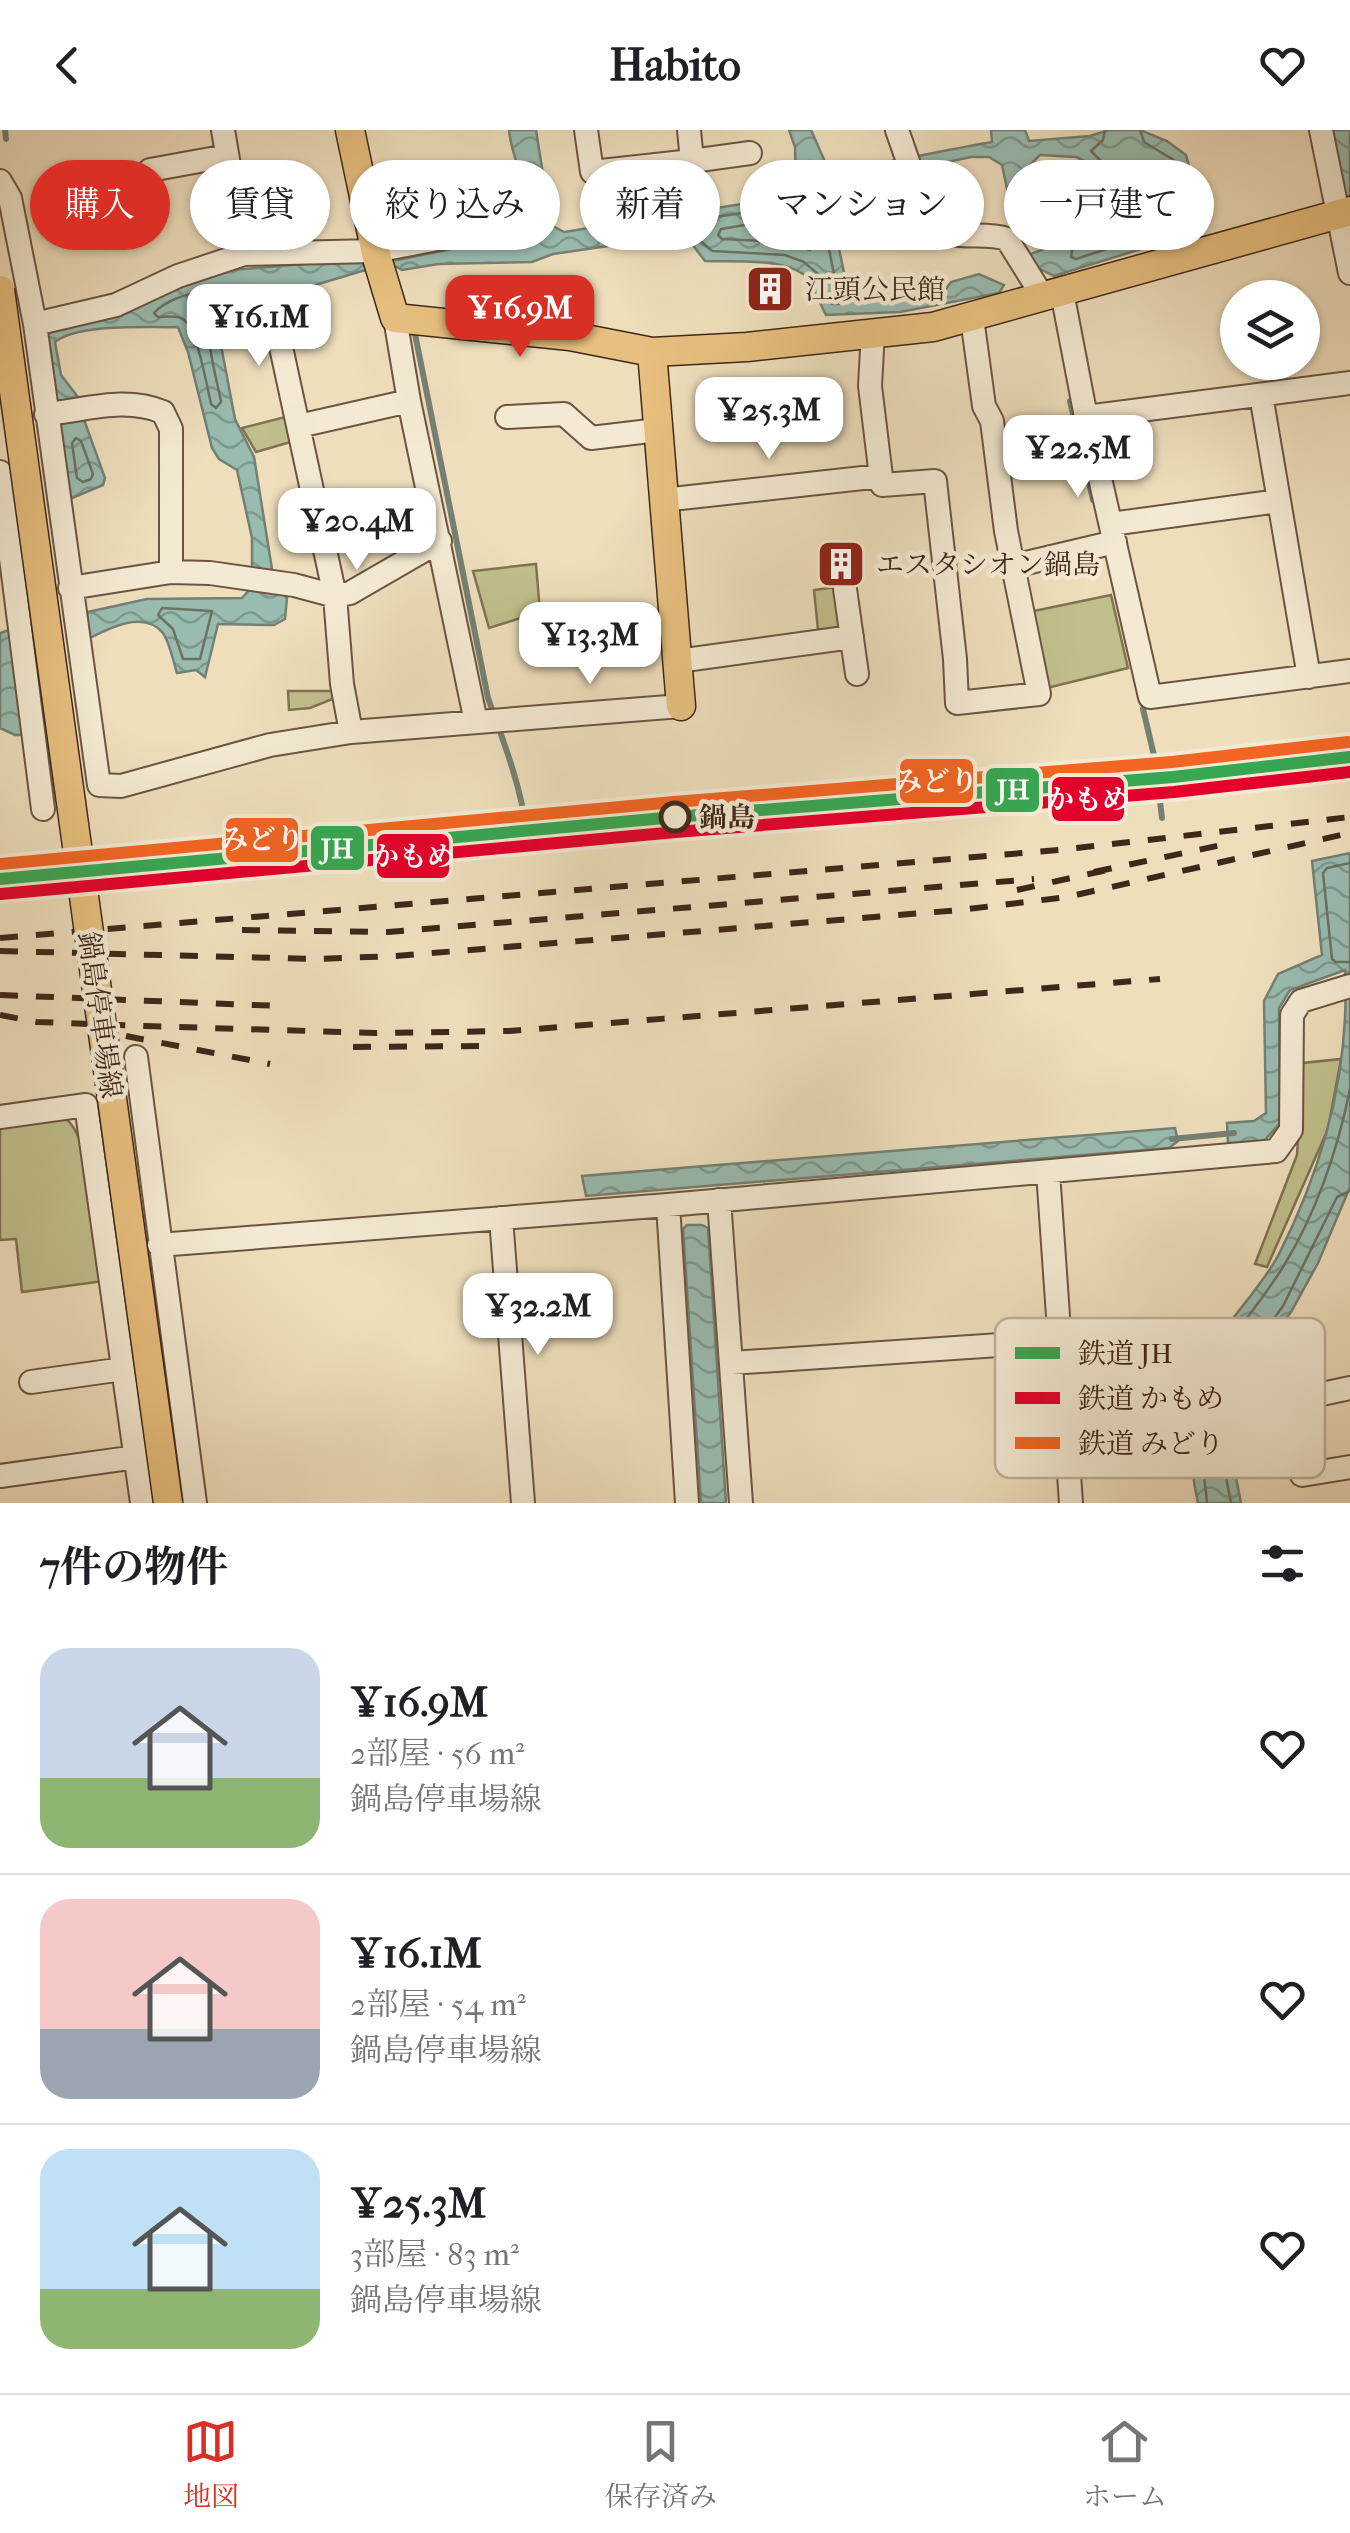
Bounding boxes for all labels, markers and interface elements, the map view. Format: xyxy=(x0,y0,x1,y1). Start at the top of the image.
icon: back xyxy=(40,38,95,93)
icon: heart xyxy=(1255,38,1310,93)
text: Habito xyxy=(609,39,741,92)
chip: 購入 xyxy=(30,160,170,250)
chip: 賃貸 xyxy=(190,160,330,250)
chip: 絞り込み xyxy=(350,160,560,250)
chip: 新着 xyxy=(580,160,720,250)
chip: マンション xyxy=(740,160,984,250)
chip: 一戸建て xyxy=(1004,160,1214,250)
building icon: 江頭公民館 xyxy=(744,263,796,315)
place label: 江頭公民館 xyxy=(805,273,945,306)
pin: ¥16.9M xyxy=(439,275,601,360)
map controls xyxy=(1220,280,1320,380)
button: layers xyxy=(1220,280,1320,380)
pin: ¥16.1M xyxy=(178,284,340,369)
text: ¥16.9M xyxy=(467,289,573,326)
text: ¥16.1M xyxy=(209,298,309,335)
pin: ¥25.3M xyxy=(688,377,850,462)
text: ¥25.3M xyxy=(717,391,821,428)
pin: ¥22.5M xyxy=(997,415,1159,500)
text: ¥22.5M xyxy=(1025,429,1131,466)
pin: ¥20.4M xyxy=(276,488,438,573)
text: ¥20.4M xyxy=(300,502,414,539)
building icon: エスタシオン鍋島 xyxy=(815,538,867,590)
place label: エスタシオン鍋島 xyxy=(876,548,1100,581)
pin: ¥13.3M xyxy=(509,602,671,687)
text: ¥13.3M xyxy=(541,616,639,653)
line badge: みどり xyxy=(898,757,975,805)
text: みどり xyxy=(894,765,978,798)
line badge: JH xyxy=(984,766,1041,814)
text: JH xyxy=(994,773,1029,806)
line badge: かもめ xyxy=(1050,775,1126,823)
text: かもめ xyxy=(1046,783,1130,816)
place label: 鍋島 xyxy=(699,801,755,834)
marker: 鍋島 xyxy=(660,802,690,832)
line badge: みどり xyxy=(224,816,300,864)
text: みどり xyxy=(220,823,304,856)
line badge: JH xyxy=(309,824,366,872)
text: JH xyxy=(318,832,353,865)
line badge: かもめ xyxy=(375,832,451,880)
text: かもめ xyxy=(371,840,455,873)
street label: 鍋島停車場線 xyxy=(72,930,128,1100)
pin: ¥32.2M xyxy=(457,1273,619,1358)
text: ¥32.2M xyxy=(485,1287,591,1324)
legend xyxy=(995,1318,1325,1478)
text: 鉄道 JH xyxy=(1078,1337,1173,1370)
text: 鉄道 かもめ xyxy=(1078,1382,1224,1415)
text: 鉄道 みどり xyxy=(1078,1427,1224,1460)
icon: filters xyxy=(1255,1536,1310,1591)
text: 7件の物件 xyxy=(40,1543,228,1592)
text: ¥16.9M xyxy=(350,1678,488,1727)
icon: home xyxy=(120,1688,240,1808)
icon: heart xyxy=(1255,1721,1310,1776)
text: 2部屋 · 56 m² xyxy=(350,1735,524,1772)
text: 鍋島停車場線 xyxy=(350,1781,542,1818)
text: ¥16.1M xyxy=(350,1929,482,1978)
icon: home xyxy=(120,1939,240,2059)
icon: heart xyxy=(1255,1972,1310,2027)
text: 2部屋 · 54 m² xyxy=(350,1986,526,2023)
text: 鍋島停車場線 xyxy=(350,2032,542,2069)
text: ¥25.3M xyxy=(350,2179,486,2228)
icon: home xyxy=(120,2189,240,2309)
icon: heart xyxy=(1255,2222,1310,2277)
text: 3部屋 · 83 m² xyxy=(350,2236,519,2273)
text: 鍋島停車場線 xyxy=(350,2282,542,2319)
tab: 地図 xyxy=(183,2414,239,2514)
tab: 保存済み xyxy=(605,2414,717,2514)
tab: ホーム xyxy=(1083,2414,1167,2514)

